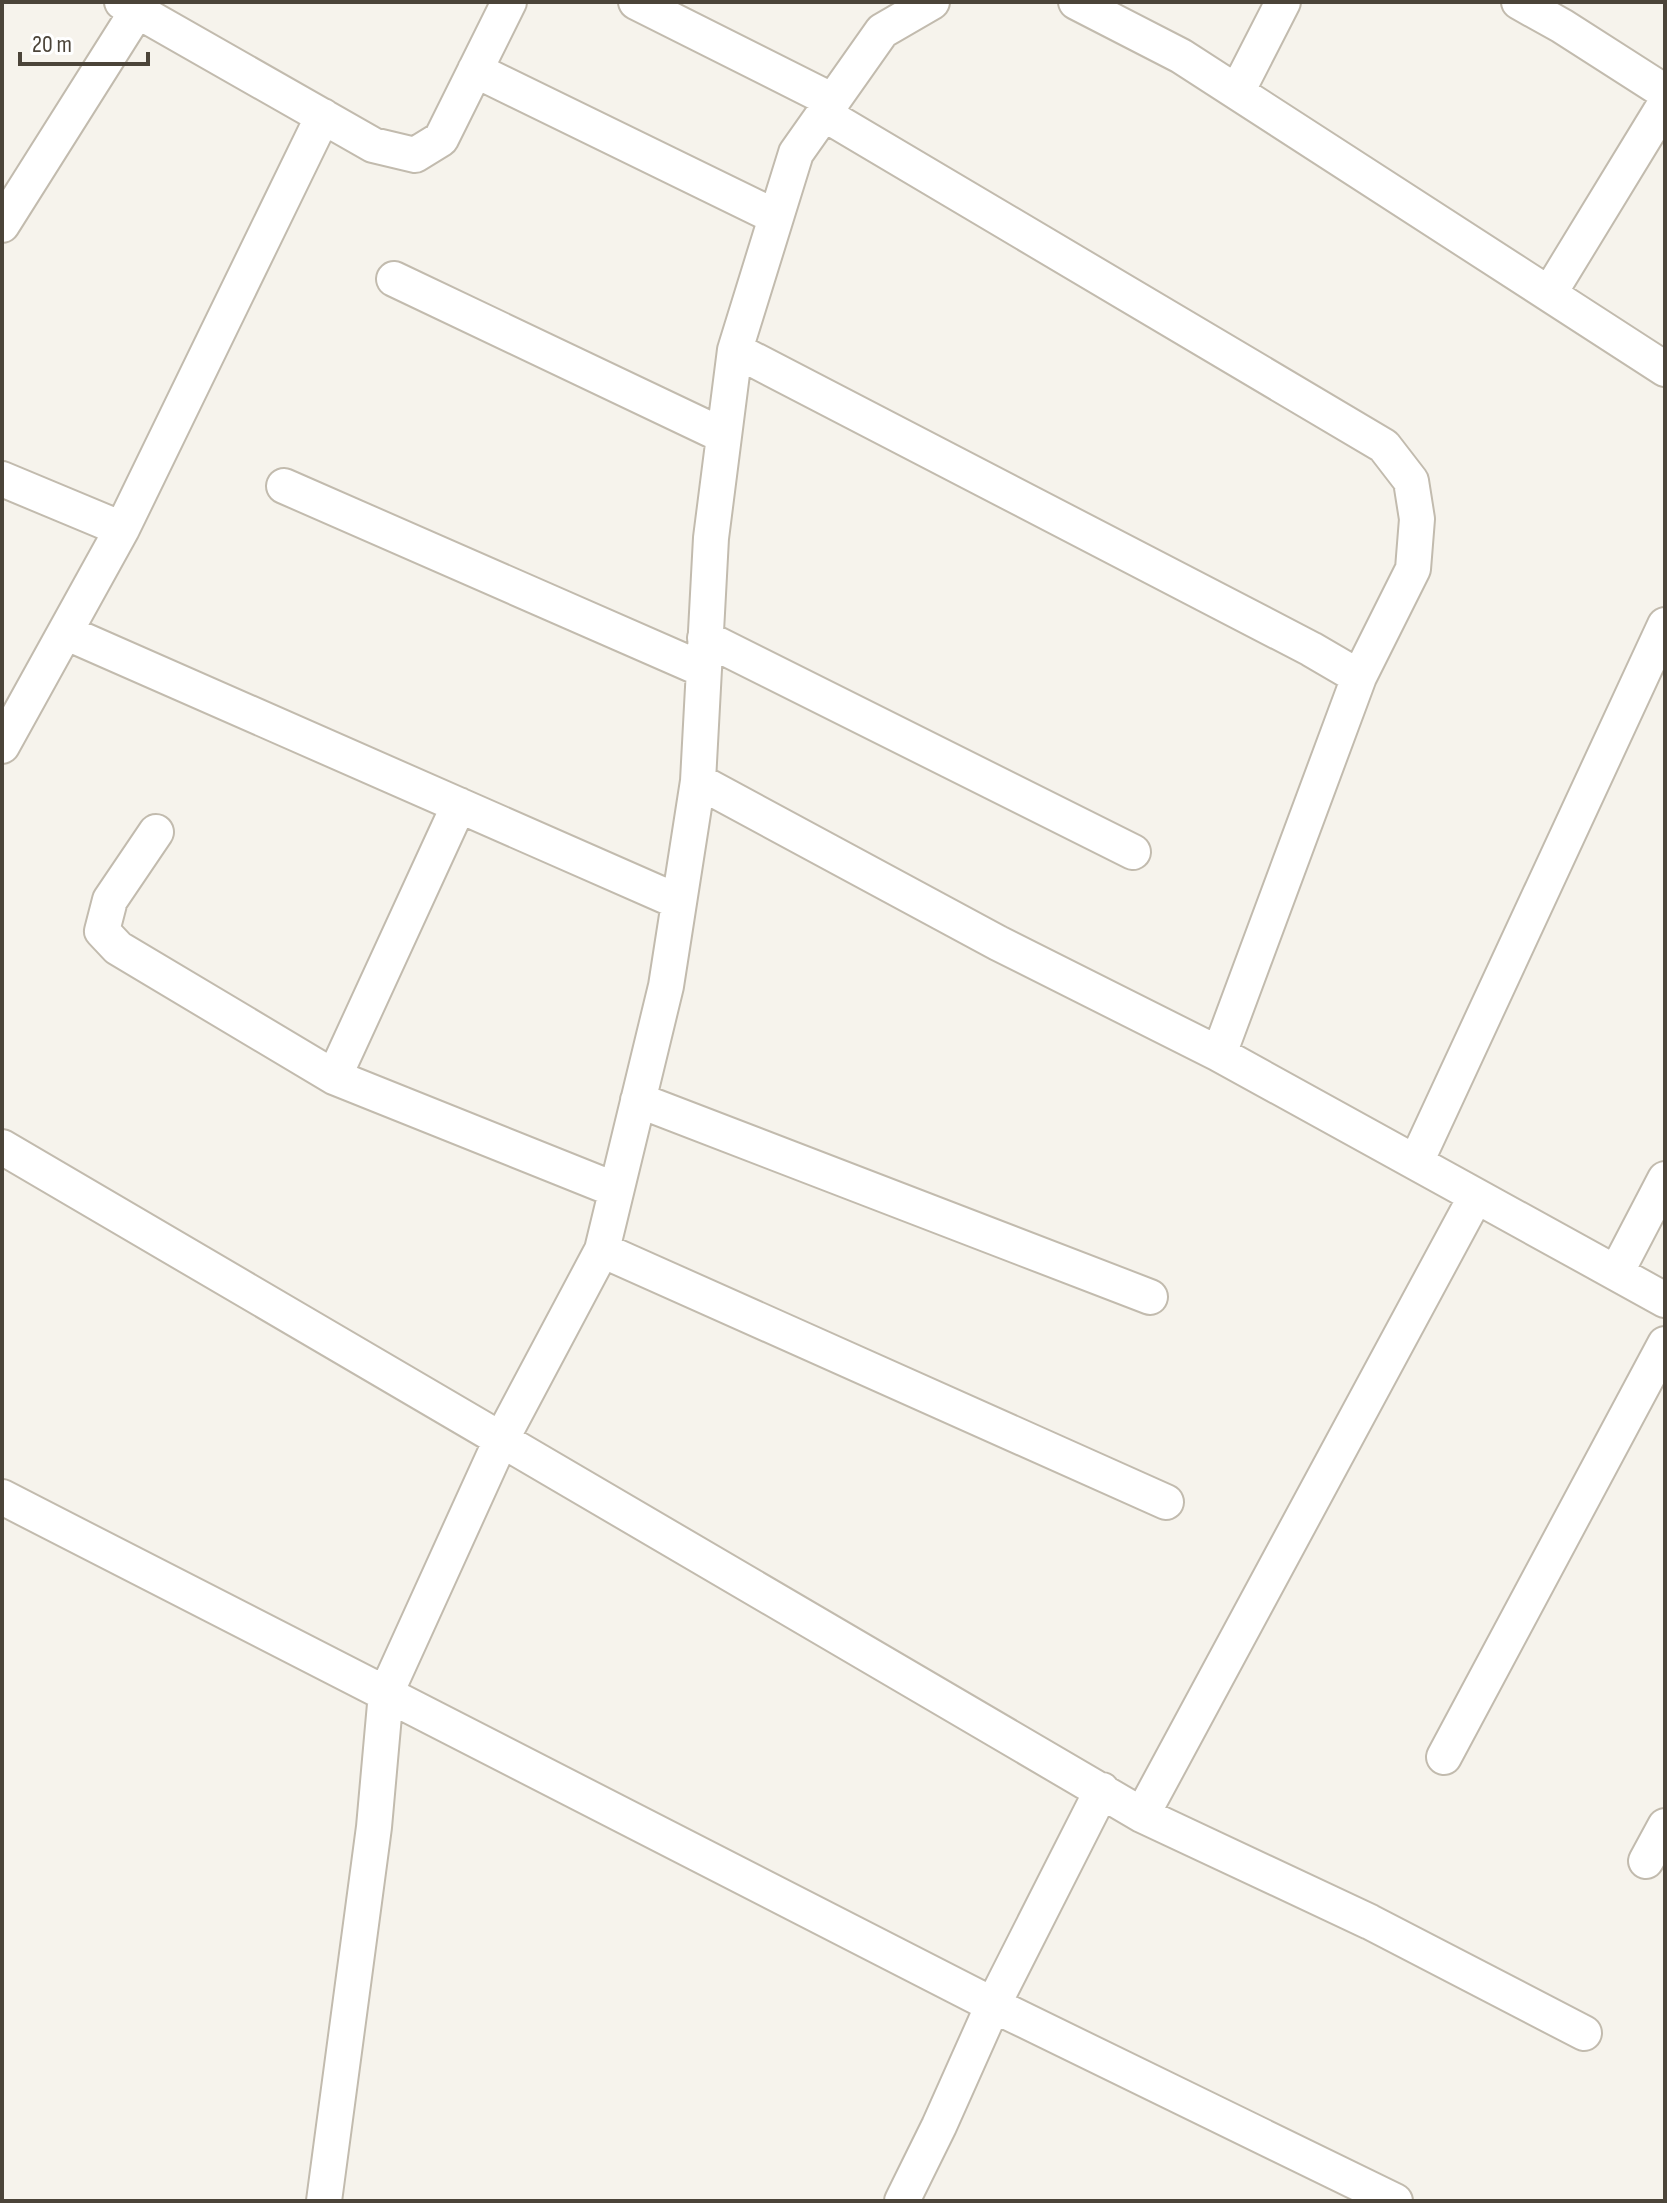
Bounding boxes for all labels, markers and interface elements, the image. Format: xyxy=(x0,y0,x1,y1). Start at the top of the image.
scale bar xyxy=(20,16,148,66)
text: 20 m xyxy=(32,30,72,59)

